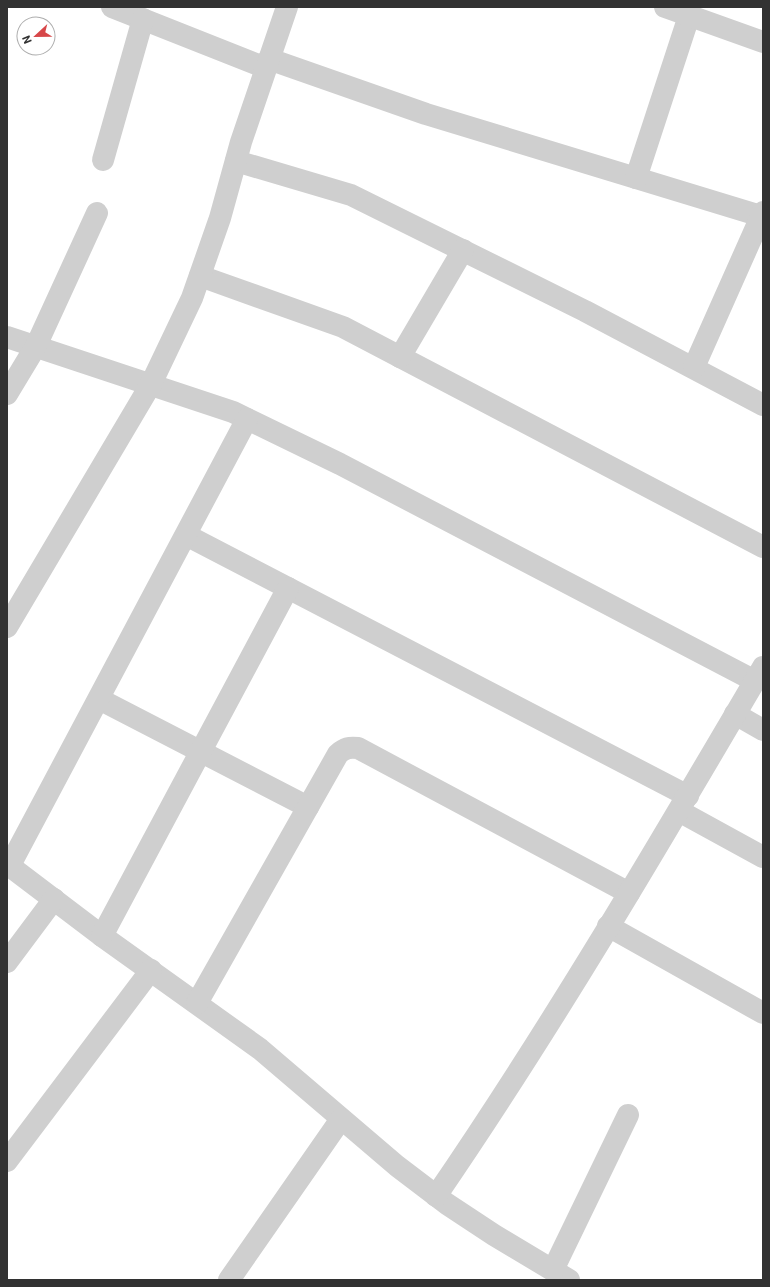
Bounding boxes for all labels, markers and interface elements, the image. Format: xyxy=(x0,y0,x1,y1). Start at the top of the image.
north arrow xyxy=(16,16,56,56)
text: N xyxy=(20,33,35,46)

